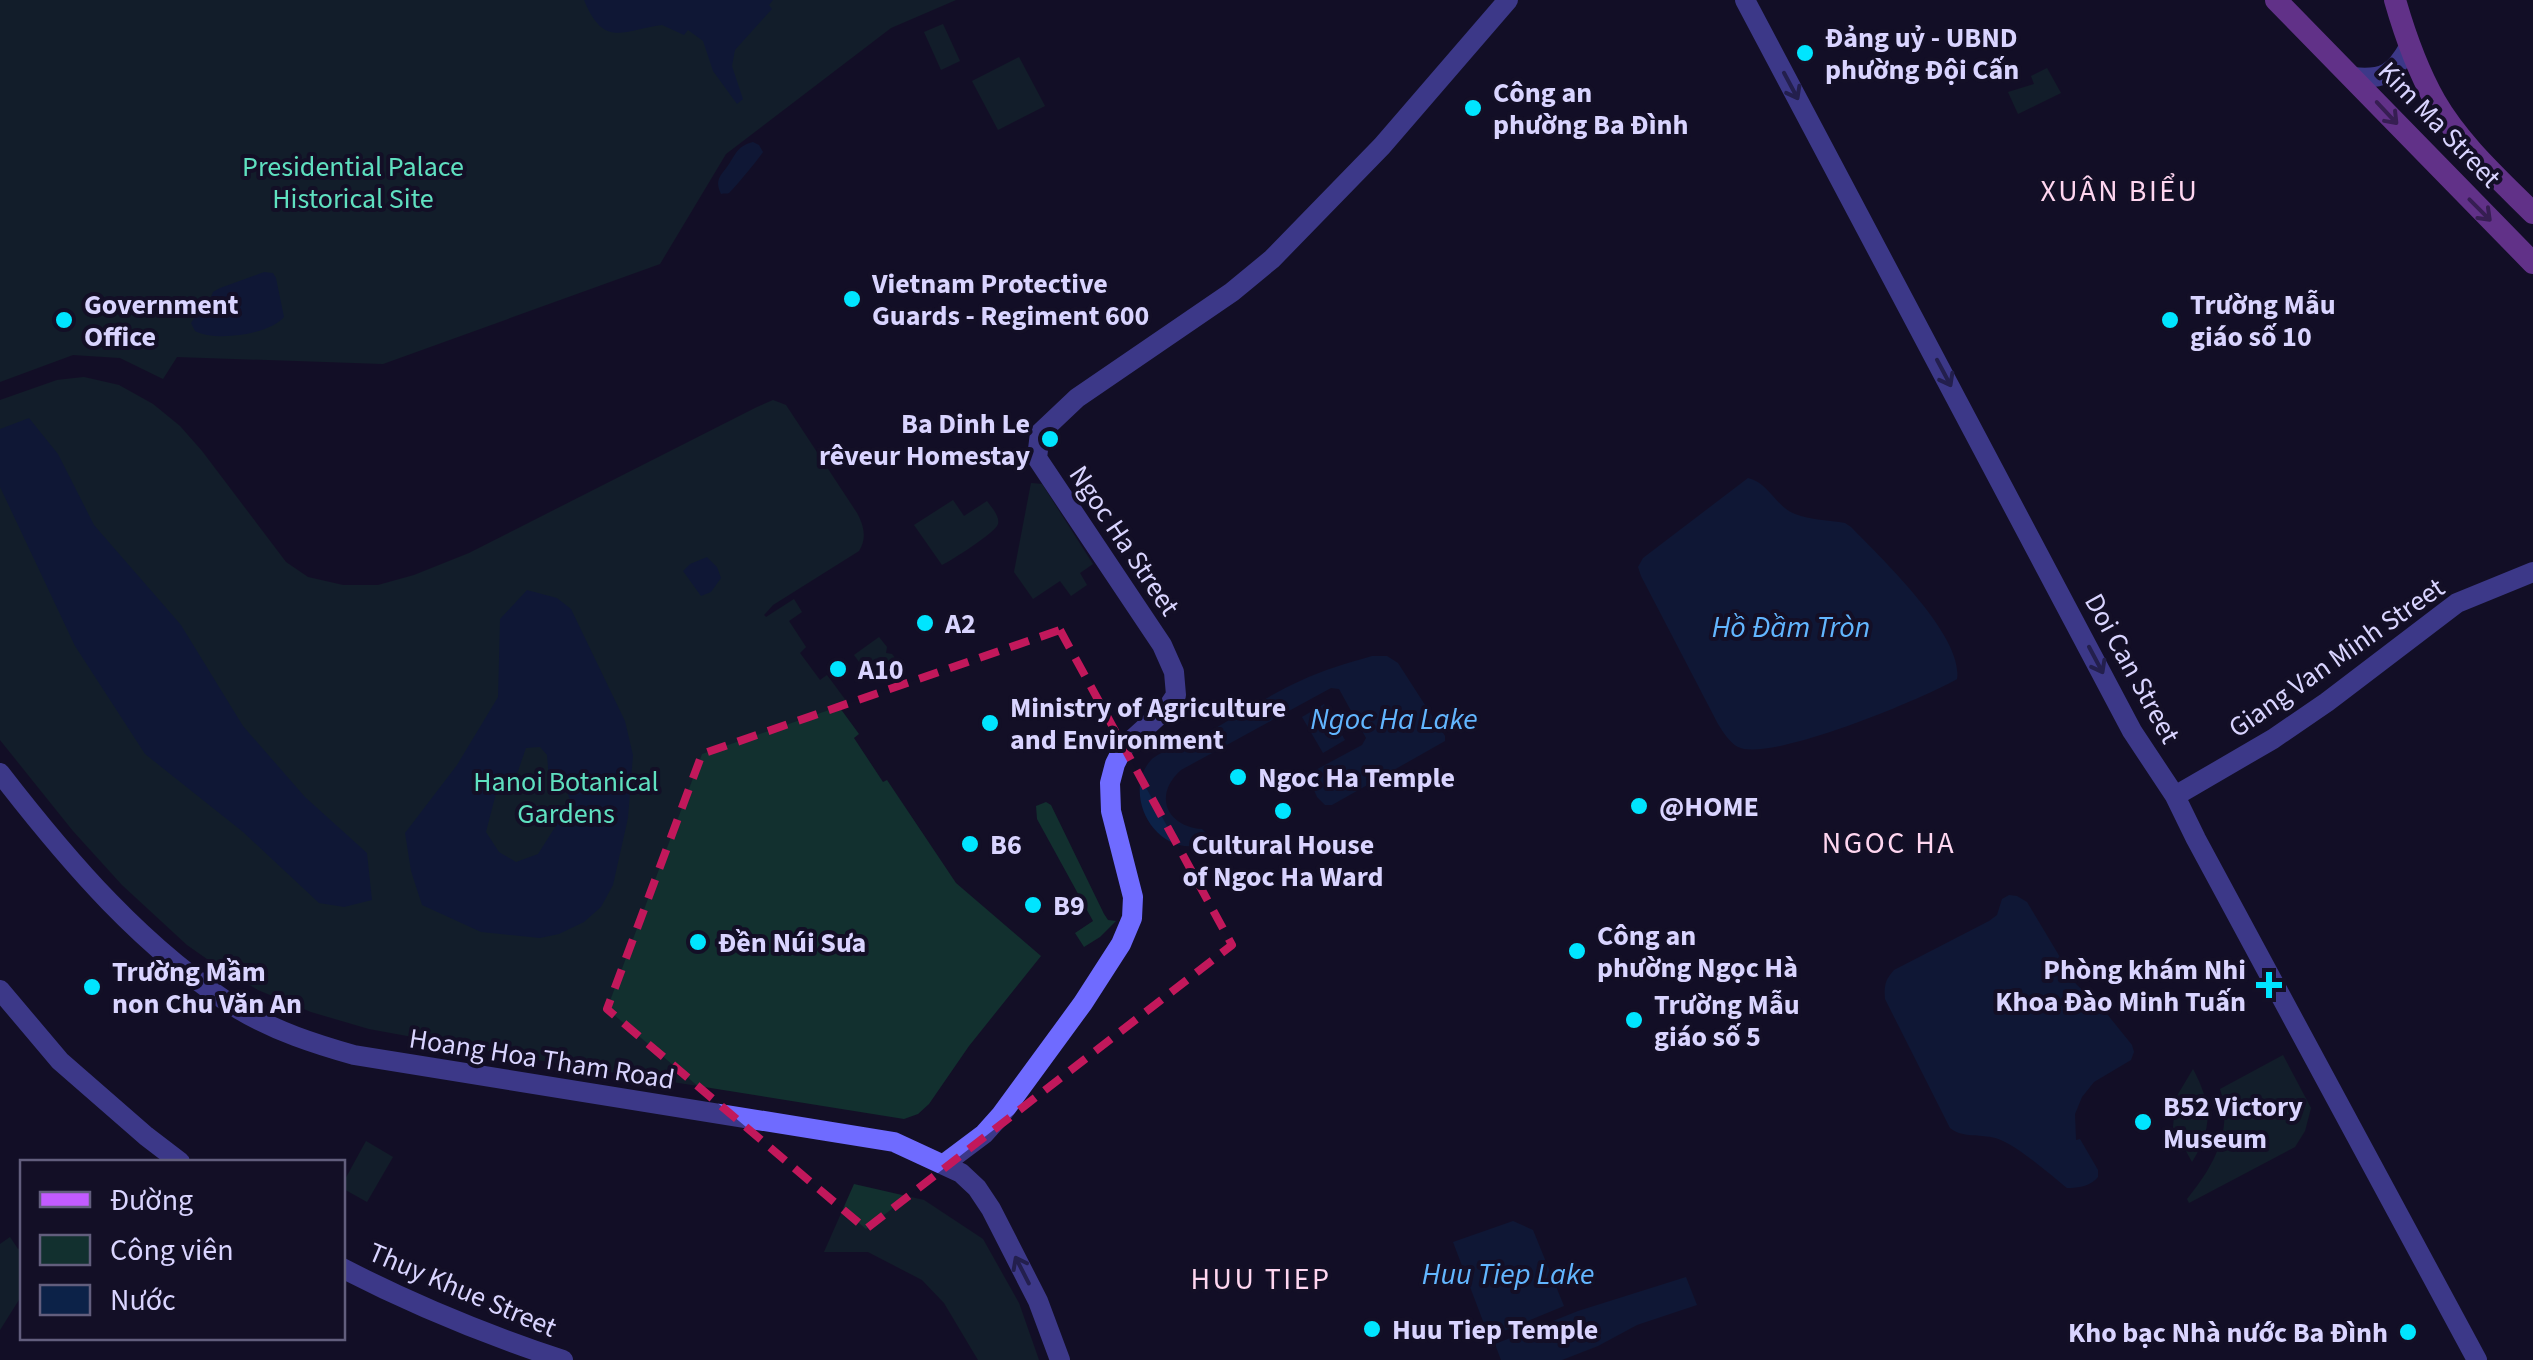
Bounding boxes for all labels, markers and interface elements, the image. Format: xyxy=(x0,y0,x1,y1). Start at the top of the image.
place label: Đảng uỷ - UBND phường Đội Cấn xyxy=(1825,18,2019,90)
marker: Đảng uỷ - UBND phường Đội Cấn xyxy=(1794,42,1816,64)
street label: Kim Ma Street xyxy=(2369,52,2510,197)
one-way arrow xyxy=(1782,71,1801,100)
place label: Công an phường Ba Đình xyxy=(1493,73,1688,145)
marker: Công an phường Ba Đình xyxy=(1462,97,1484,119)
one-way arrow xyxy=(2375,100,2398,125)
park label: Presidential Palace Historical Site xyxy=(242,147,464,219)
district label: XUÂN BIỂU xyxy=(2041,170,2199,213)
one-way arrow xyxy=(2468,197,2492,221)
place label: Vietnam Protective Guards - Regiment 600 xyxy=(871,264,1149,336)
place label: Government Office xyxy=(84,285,239,357)
place label: Trường Mẫu giáo số 10 xyxy=(2190,285,2336,357)
marker: Vietnam Protective Guards - Regiment 600 xyxy=(841,288,863,310)
marker: Government Office xyxy=(53,309,75,331)
marker: Trường Mẫu giáo số 10 xyxy=(2159,309,2181,331)
one-way arrow xyxy=(1935,357,1954,387)
place label: Ba Dinh Le rêveur Homestay xyxy=(819,404,1030,476)
marker: Ba Dinh Le rêveur Homestay xyxy=(1039,428,1061,450)
street label: Ngoc Ha Street xyxy=(1059,457,1190,624)
street label: Giang Van Minh Street xyxy=(2220,568,2453,748)
street label: Doi Can Street xyxy=(2074,586,2190,751)
place label: A2 xyxy=(944,604,976,644)
water label: Hồ Đầm Tròn xyxy=(1712,606,1870,649)
marker: A2 xyxy=(914,612,936,634)
one-way arrow xyxy=(2087,645,2106,675)
place label: A10 xyxy=(857,650,904,690)
marker: A10 xyxy=(827,658,849,680)
place label: Ministry of Agriculture and Environment xyxy=(1010,688,1286,760)
water label: Ngoc Ha Lake xyxy=(1310,698,1478,741)
marker: Ministry of Agriculture and Environment xyxy=(979,712,1001,734)
place label: Ngoc Ha Temple xyxy=(1258,758,1455,798)
park label: Hanoi Botanical Gardens xyxy=(473,762,659,834)
marker: Ngoc Ha Temple xyxy=(1227,766,1249,788)
place label: @HOME xyxy=(1659,787,1759,827)
marker: @HOME xyxy=(1628,795,1650,817)
marker: Cultural House of Ngoc Ha Ward xyxy=(1272,800,1294,822)
district label: NGOC HA xyxy=(1822,822,1956,865)
place label: B6 xyxy=(990,825,1022,865)
place label: Cultural House of Ngoc Ha Ward xyxy=(1182,825,1384,897)
marker: B6 xyxy=(959,833,981,855)
place label: B9 xyxy=(1053,886,1085,926)
marker: B9 xyxy=(1022,894,1044,916)
place label: Công an phường Ngọc Hà xyxy=(1597,916,1798,988)
place label: Đền Núi Sưa xyxy=(718,923,866,963)
marker: Đền Núi Sưa xyxy=(687,931,709,953)
marker: Công an phường Ngọc Hà xyxy=(1566,940,1588,962)
place label: Phòng khám Nhi Khoa Đào Minh Tuấn xyxy=(1995,950,2246,1022)
place label: Trường Mầm non Chu Văn An xyxy=(112,952,302,1024)
marker: Phòng khám Nhi Khoa Đào Minh Tuấn xyxy=(2256,972,2282,998)
marker: Trường Mầm non Chu Văn An xyxy=(81,976,103,998)
place label: Trường Mẫu giáo số 5 xyxy=(1654,985,1800,1057)
marker: Trường Mẫu giáo số 5 xyxy=(1623,1009,1645,1031)
street label: Hoang Hoa Tham Road xyxy=(406,1018,677,1100)
place label: B52 Victory Museum xyxy=(2163,1087,2303,1159)
marker: B52 Victory Museum xyxy=(2132,1111,2154,1133)
legend xyxy=(20,1160,345,1340)
text: Đường xyxy=(110,1179,193,1222)
text: Công viên xyxy=(110,1229,234,1272)
street label: Thuy Khue Street xyxy=(363,1232,563,1348)
water label: Huu Tiep Lake xyxy=(1422,1253,1594,1296)
one-way arrow xyxy=(1012,1256,1031,1286)
district label: HUU TIEP xyxy=(1190,1258,1332,1301)
text: Nước xyxy=(110,1279,176,1322)
place label: Huu Tiep Temple xyxy=(1392,1310,1598,1350)
place label: Kho bạc Nhà nước Ba Đình xyxy=(2068,1313,2388,1353)
marker: Huu Tiep Temple xyxy=(1361,1318,1383,1340)
marker: Kho bạc Nhà nước Ba Đình xyxy=(2397,1321,2419,1343)

